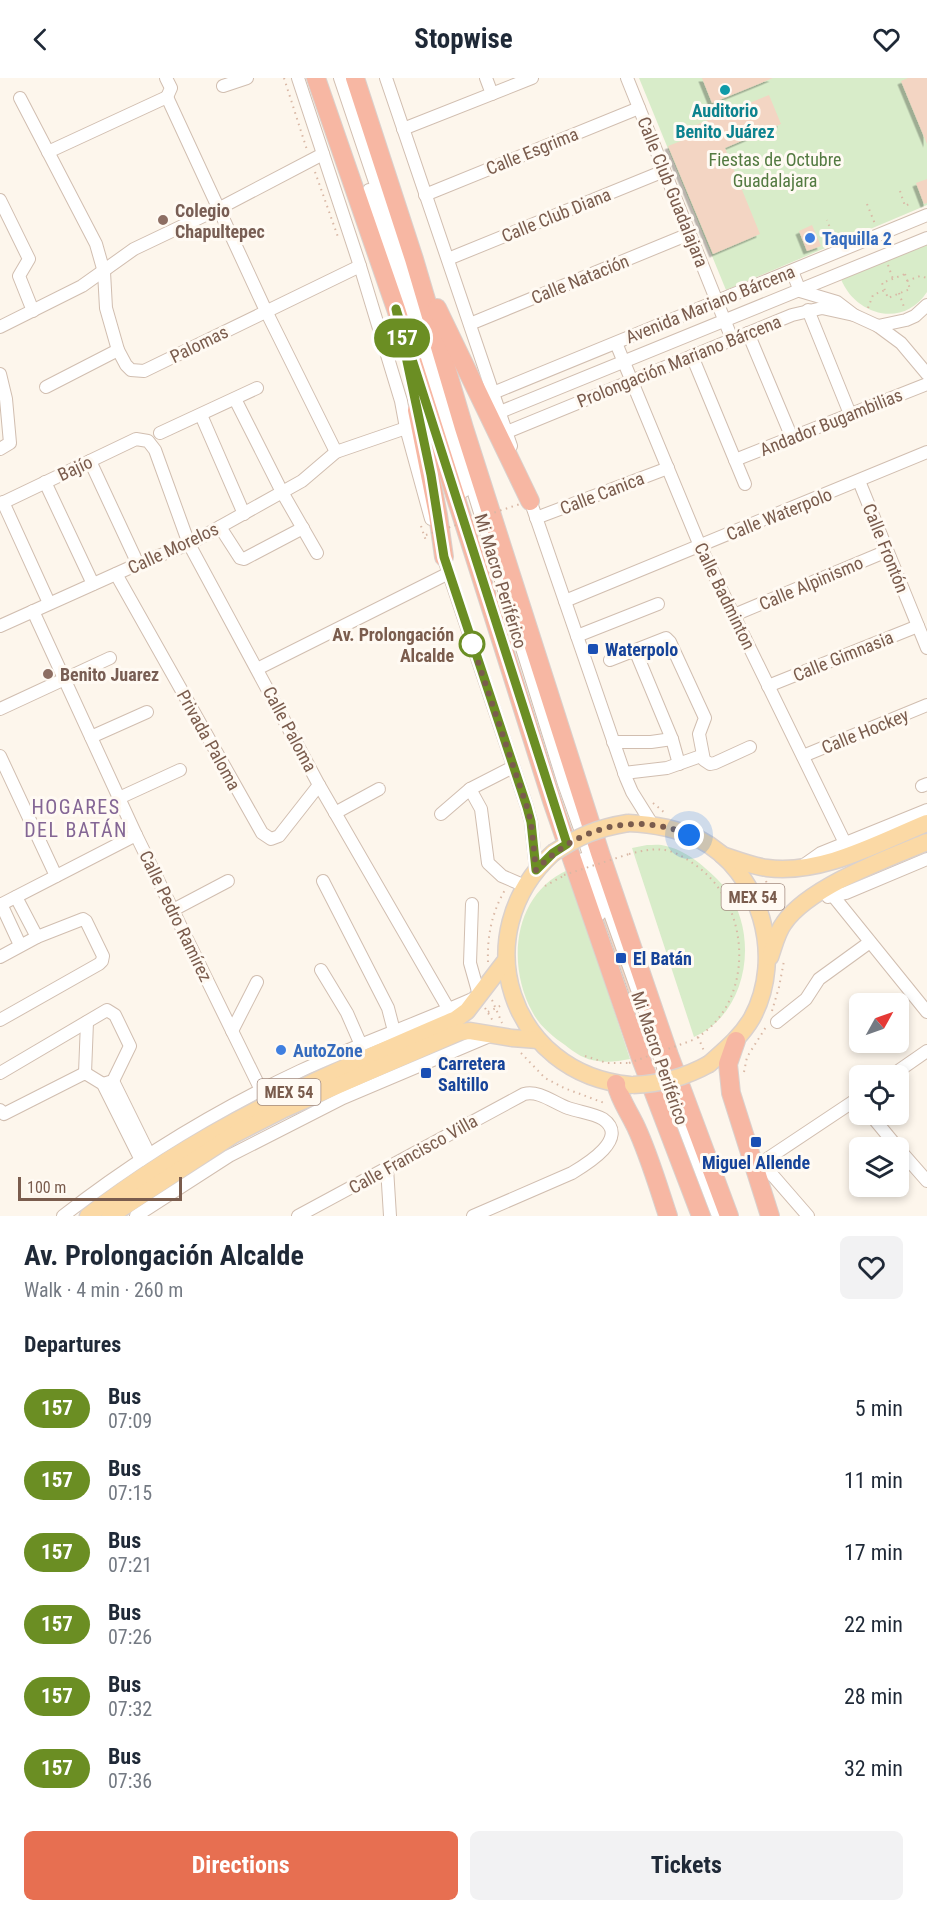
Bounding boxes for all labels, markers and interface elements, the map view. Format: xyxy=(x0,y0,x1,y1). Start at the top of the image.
icon: back xyxy=(24,23,57,56)
text: Stopwise xyxy=(414,23,513,55)
icon: heart xyxy=(870,23,903,56)
marker: Auditorio Benito Juárez xyxy=(718,83,732,97)
place label: Auditorio Benito Juárez xyxy=(675,100,775,142)
street label: Calle Club Guadalajara xyxy=(633,114,713,270)
street label: Calle Esgrima xyxy=(483,123,581,179)
park label: Fiestas de Octubre Guadalajara xyxy=(708,149,842,191)
street label: Calle Club Diana xyxy=(498,184,614,246)
place label: Colegio Chapultepec xyxy=(175,200,265,242)
marker: Colegio Chapultepec xyxy=(156,213,170,227)
place label: Taquilla 2 xyxy=(822,228,892,249)
marker: Taquilla 2 xyxy=(803,231,817,245)
street label: Calle Natación xyxy=(528,250,632,308)
street label: Avenida Mariano Bárcena xyxy=(622,260,798,348)
street label: Prolongación Mariano Bárcena xyxy=(574,310,784,412)
line badge: 157 xyxy=(368,318,436,358)
street label: Palomas xyxy=(167,321,231,367)
text: 157 xyxy=(386,326,418,350)
street label: Andador Bugambilias xyxy=(757,384,905,460)
street label: Bajío xyxy=(54,451,96,485)
street label: Calle Canica xyxy=(557,467,647,519)
street label: Calle Waterpolo xyxy=(723,483,835,545)
street label: Calle Frontón xyxy=(859,500,913,596)
street label: Mi Macro Periférico xyxy=(471,511,531,651)
street label: Calle Morelos xyxy=(124,518,222,578)
street label: Calle Badminton xyxy=(690,539,760,653)
street label: Calle Alpinismo xyxy=(756,552,866,614)
place label: Av. Prolongación Alcalde xyxy=(332,624,454,666)
street label: Calle Gimnasia xyxy=(790,626,896,686)
marker: Av. Prolongación Alcalde xyxy=(459,631,485,657)
place label: Waterpolo xyxy=(605,639,678,660)
marker: Waterpolo xyxy=(586,642,600,656)
place label: Benito Juarez xyxy=(60,664,159,685)
marker: Benito Juarez xyxy=(41,667,55,681)
street label: Calle Paloma xyxy=(259,683,321,775)
street label: Privada Paloma xyxy=(173,686,245,794)
street label: Calle Hockey xyxy=(818,704,912,758)
district label: HOGARES DEL BATÁN xyxy=(24,795,128,842)
your location xyxy=(674,820,704,850)
street label: Calle Pedro Ramírez xyxy=(135,847,217,985)
road number: MEX 54 xyxy=(722,884,784,910)
place label: El Batán xyxy=(633,948,692,969)
marker: El Batán xyxy=(614,951,628,965)
street label: Mi Macro Periférico xyxy=(627,989,693,1127)
north arrow xyxy=(849,993,909,1053)
map controls xyxy=(849,993,909,1197)
place label: AutoZone xyxy=(293,1040,363,1061)
marker: AutoZone xyxy=(274,1043,288,1057)
place label: Carretera Saltillo xyxy=(438,1053,505,1095)
button: locate xyxy=(849,1065,909,1125)
marker: Carretera Saltillo xyxy=(419,1066,433,1080)
road number: MEX 54 xyxy=(258,1079,320,1105)
street label: Calle Francisco Villa xyxy=(345,1110,481,1198)
marker: Miguel Allende xyxy=(749,1135,763,1149)
button: layers xyxy=(849,1137,909,1197)
place label: Miguel Allende xyxy=(702,1152,810,1173)
scale bar xyxy=(18,1174,182,1202)
text: 100 m xyxy=(27,1178,66,1197)
button: heart xyxy=(840,1236,903,1299)
text: Av. Prolongación Alcalde xyxy=(24,1239,304,1272)
text: Walk · 4 min · 260 m xyxy=(24,1278,183,1302)
text: Departures xyxy=(24,1332,121,1357)
text: Bus xyxy=(108,1384,141,1409)
text: 157 xyxy=(41,1396,73,1420)
text: 5 min xyxy=(855,1396,903,1421)
text: 07:09 xyxy=(108,1409,152,1433)
text: Bus xyxy=(108,1456,141,1481)
text: 157 xyxy=(41,1468,73,1492)
text: 11 min xyxy=(844,1468,903,1493)
text: 07:15 xyxy=(108,1481,152,1505)
text: Bus xyxy=(108,1528,141,1553)
text: 157 xyxy=(41,1540,73,1564)
text: 17 min xyxy=(844,1540,903,1565)
text: 07:21 xyxy=(108,1553,152,1577)
text: Bus xyxy=(108,1600,141,1625)
text: 157 xyxy=(41,1612,73,1636)
text: 22 min xyxy=(844,1612,903,1637)
text: 07:26 xyxy=(108,1625,152,1649)
text: Bus xyxy=(108,1672,141,1697)
text: 157 xyxy=(41,1684,73,1708)
text: 28 min xyxy=(844,1684,903,1709)
text: 07:32 xyxy=(108,1697,152,1721)
text: Bus xyxy=(108,1744,141,1769)
text: 157 xyxy=(41,1756,73,1780)
text: 32 min xyxy=(844,1756,903,1781)
text: 07:36 xyxy=(108,1769,152,1793)
button: Directions xyxy=(24,1831,458,1900)
button: Tickets xyxy=(470,1831,903,1900)

